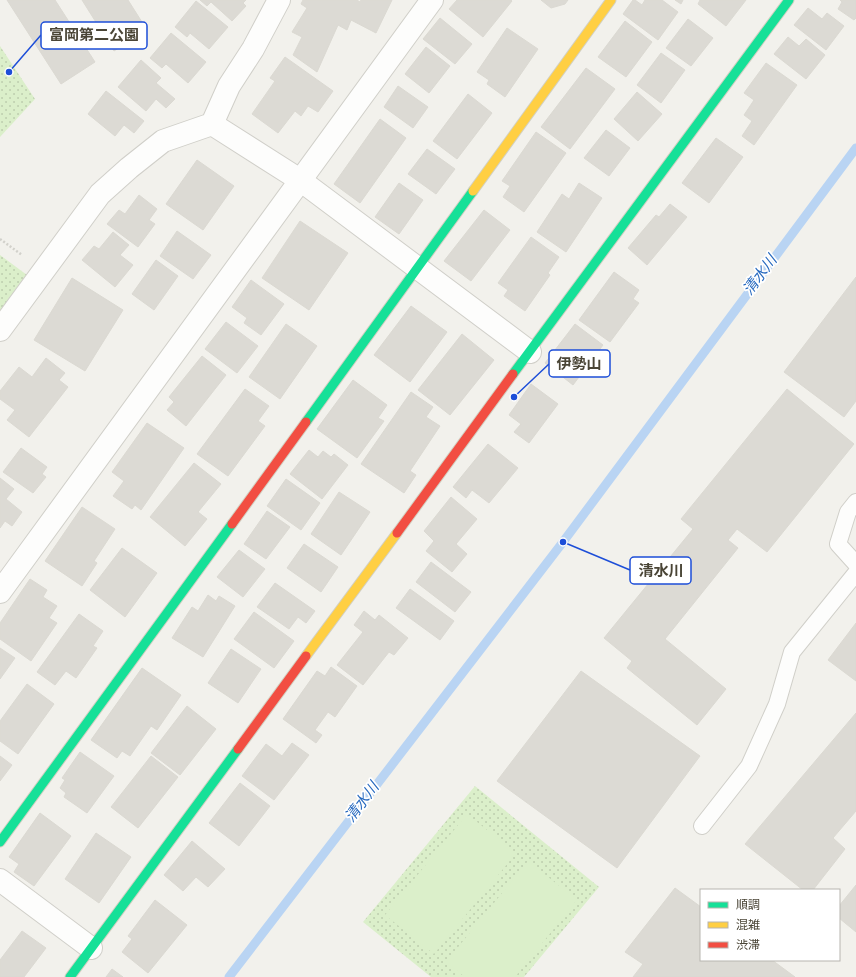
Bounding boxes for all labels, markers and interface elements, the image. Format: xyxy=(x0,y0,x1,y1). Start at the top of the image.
callout: 富岡第二公園 xyxy=(41,22,147,49)
text: 富岡第二公園 xyxy=(49,27,139,46)
water label: 清水川 xyxy=(740,251,783,300)
callout: 伊勢山 xyxy=(549,350,610,377)
text: 伊勢山 xyxy=(556,356,602,375)
callout: 清水川 xyxy=(630,557,691,584)
text: 清水川 xyxy=(638,563,684,582)
water label: 清水川 xyxy=(342,778,385,827)
legend xyxy=(700,889,840,961)
text: 順調 xyxy=(736,898,760,914)
text: 混雑 xyxy=(736,918,760,934)
text: 渋滞 xyxy=(736,938,760,954)

